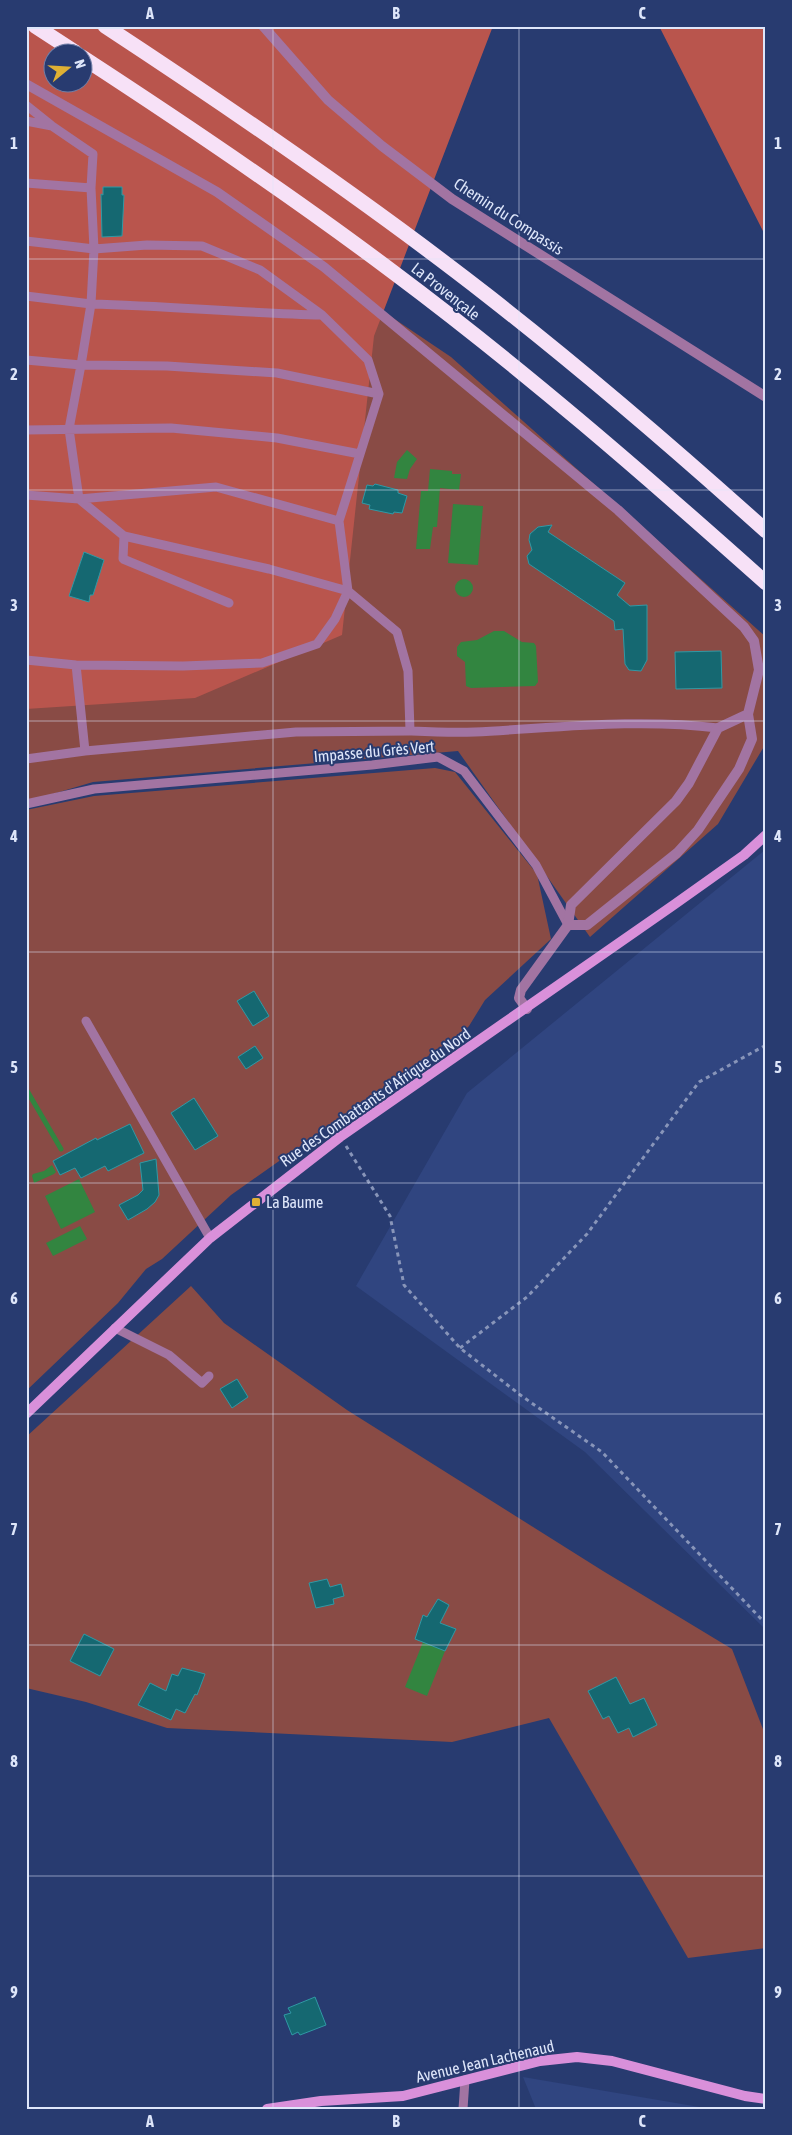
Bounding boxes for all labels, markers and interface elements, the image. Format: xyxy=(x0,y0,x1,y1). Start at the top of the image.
text: A xyxy=(145,4,154,22)
text: B xyxy=(392,4,400,22)
text: C xyxy=(638,4,646,22)
north arrow xyxy=(42,42,92,92)
text: N xyxy=(71,58,89,70)
text: 1 xyxy=(10,134,18,152)
text: 1 xyxy=(774,134,782,152)
street label: Chemin du Compassis xyxy=(450,174,567,259)
street label: La Provençale xyxy=(408,259,484,324)
text: 2 xyxy=(10,365,18,383)
text: 2 xyxy=(774,365,782,383)
text: 3 xyxy=(10,596,18,614)
text: 3 xyxy=(774,596,782,614)
street label: Impasse du Grès Vert xyxy=(313,737,436,766)
text: 4 xyxy=(9,827,18,845)
text: 4 xyxy=(773,827,782,845)
street label: Rue des Combattants d'Afrique du Nord xyxy=(276,1024,474,1171)
text: 5 xyxy=(10,1058,18,1076)
text: 5 xyxy=(774,1058,782,1076)
place label: La Baume xyxy=(266,1193,323,1211)
marker: La Baume xyxy=(250,1196,262,1208)
text: 6 xyxy=(10,1289,18,1307)
text: 6 xyxy=(774,1289,782,1307)
text: 7 xyxy=(10,1520,18,1538)
text: 7 xyxy=(774,1520,782,1538)
text: 8 xyxy=(10,1752,18,1770)
text: 8 xyxy=(774,1752,782,1770)
text: 9 xyxy=(10,1983,18,2001)
text: 9 xyxy=(774,1983,782,2001)
street label: Avenue Jean Lachenaud xyxy=(414,2036,556,2086)
text: A xyxy=(145,2112,154,2130)
text: B xyxy=(392,2112,400,2130)
text: C xyxy=(638,2112,646,2130)

